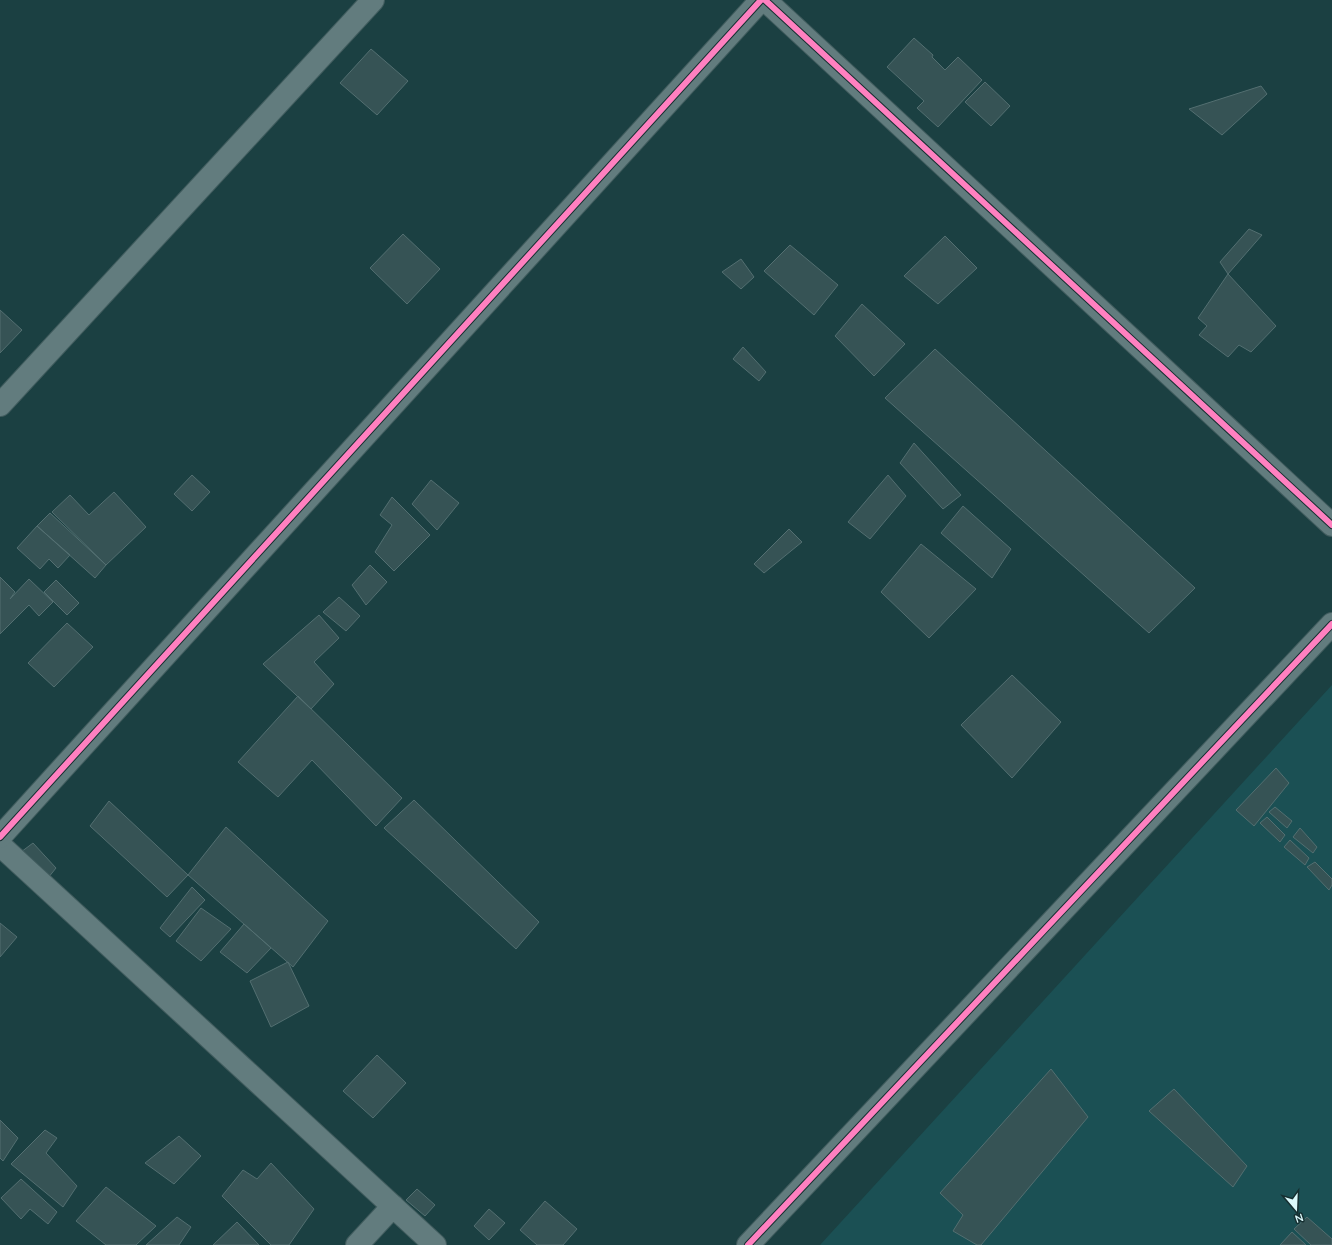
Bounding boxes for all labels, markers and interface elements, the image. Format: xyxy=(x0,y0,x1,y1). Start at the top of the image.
north arrow xyxy=(1276,1189,1316,1229)
text: N xyxy=(1293,1211,1305,1226)

